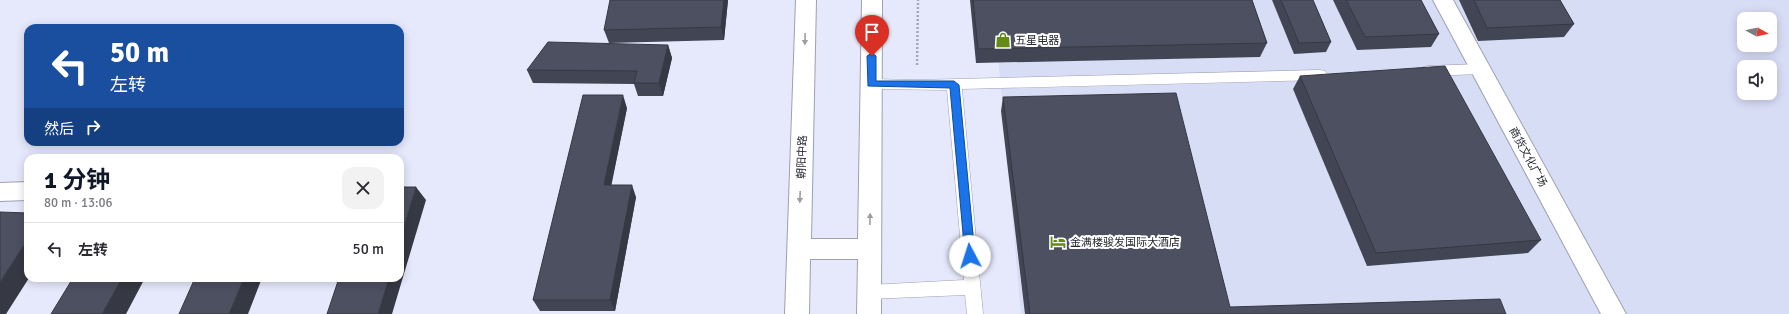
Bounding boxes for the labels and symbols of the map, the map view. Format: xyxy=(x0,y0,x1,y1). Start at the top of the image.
north arrow xyxy=(1737,12,1777,52)
pin xyxy=(855,15,889,56)
shop icon: 五星电器 xyxy=(994,31,1012,49)
one-way arrow xyxy=(802,33,808,46)
place label: 五星电器 xyxy=(1015,34,1059,47)
street label: 商货文化广场 xyxy=(1506,125,1550,189)
street label: 朝阳中路 xyxy=(795,135,809,179)
one-way arrow xyxy=(797,191,804,203)
one-way arrow xyxy=(867,212,873,225)
hotel icon: 金满楼骏发国际大酒店 xyxy=(1049,233,1067,251)
position arrow xyxy=(949,235,991,277)
place label: 金满楼骏发国际大酒店 xyxy=(1070,236,1180,249)

